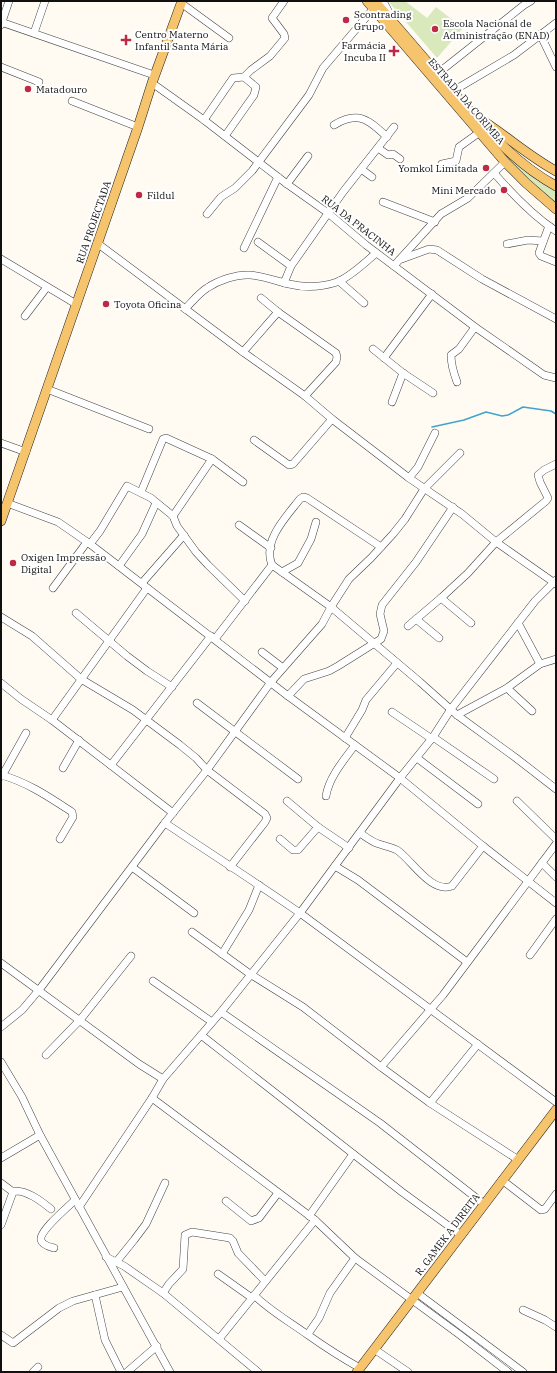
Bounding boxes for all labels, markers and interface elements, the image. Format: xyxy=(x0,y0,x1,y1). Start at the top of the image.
place label: Scontrading Grupo xyxy=(354,8,412,33)
marker: Scontrading Grupo xyxy=(341,15,351,25)
place label: Escola Nacional de Administração (ENAD) xyxy=(443,17,549,42)
marker: Escola Nacional de Administração (ENAD) xyxy=(430,24,440,34)
place label: Centro Materno Infantil Santa Mária xyxy=(135,28,229,53)
marker: Centro Materno Infantil Santa Mária xyxy=(120,34,132,46)
place label: Farmácia Incuba II xyxy=(341,39,387,64)
marker: Farmácia Incuba II xyxy=(389,46,399,56)
street label: ESTRADA DA CORIMBA xyxy=(426,56,508,147)
place label: Matadouro xyxy=(36,83,87,96)
marker: Matadouro xyxy=(23,84,33,94)
place label: Yomkol Limitada xyxy=(398,162,479,175)
marker: Yomkol Limitada xyxy=(481,163,491,173)
street label: RUA PROJECTADA xyxy=(73,179,114,265)
place label: Mini Mercado xyxy=(431,184,496,197)
marker: Mini Mercado xyxy=(499,185,509,195)
place label: Fildul xyxy=(147,189,174,202)
marker: Fildul xyxy=(134,190,144,200)
street label: RUA DA PRACINHA xyxy=(319,192,399,259)
place label: Toyota Oficina xyxy=(114,298,182,311)
marker: Toyota Oficina xyxy=(101,299,111,309)
place label: Oxigen Impressão Digital xyxy=(21,551,106,576)
marker: Oxigen Impressão Digital xyxy=(8,558,18,568)
street label: R. GAMEK A DIREITA xyxy=(412,1191,483,1278)

